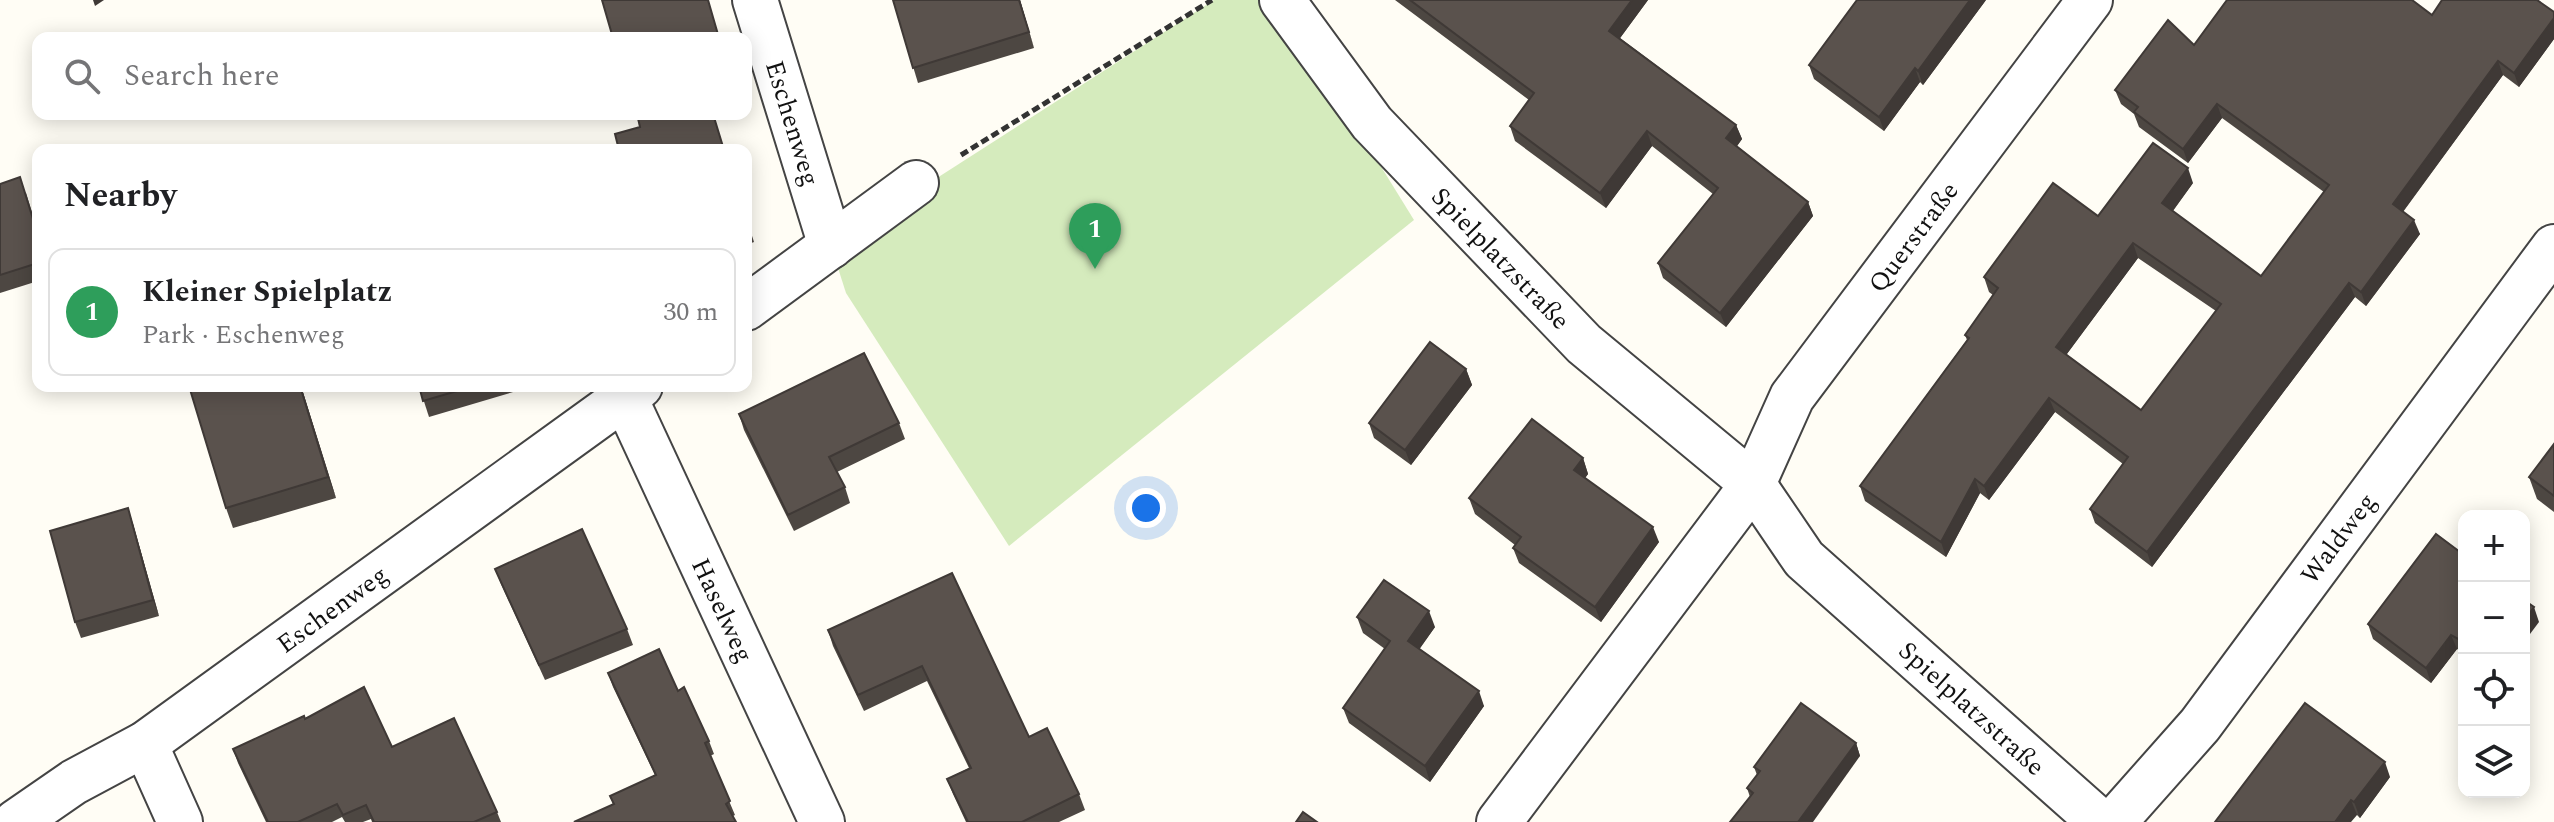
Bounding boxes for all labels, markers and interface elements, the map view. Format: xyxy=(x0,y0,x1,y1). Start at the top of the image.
search box xyxy=(32,32,752,120)
text: Search here xyxy=(124,53,280,99)
icon: search xyxy=(60,54,104,98)
street label: Eschenweg xyxy=(754,55,830,191)
text: Nearby xyxy=(64,170,177,222)
street label: Querstraße xyxy=(1859,173,1969,302)
street label: Spielplatzstraße xyxy=(1421,178,1579,339)
pin: 1 xyxy=(1069,203,1121,269)
text: Kleiner Spielplatz xyxy=(142,269,392,315)
text: 1 xyxy=(85,292,99,332)
text: 30 m xyxy=(663,292,718,332)
text: Park · Eschenweg xyxy=(142,315,345,355)
street label: Waldweg xyxy=(2291,484,2387,593)
your location xyxy=(1126,488,1166,528)
map controls xyxy=(2458,510,2530,798)
button: + xyxy=(2458,510,2530,582)
street label: Haselweg xyxy=(680,551,764,669)
street label: Eschenweg xyxy=(268,556,397,664)
button: − xyxy=(2458,582,2530,654)
street label: Spielplatzstraße xyxy=(1889,632,2054,786)
button: locate xyxy=(2458,654,2530,726)
button: layers xyxy=(2458,726,2530,798)

